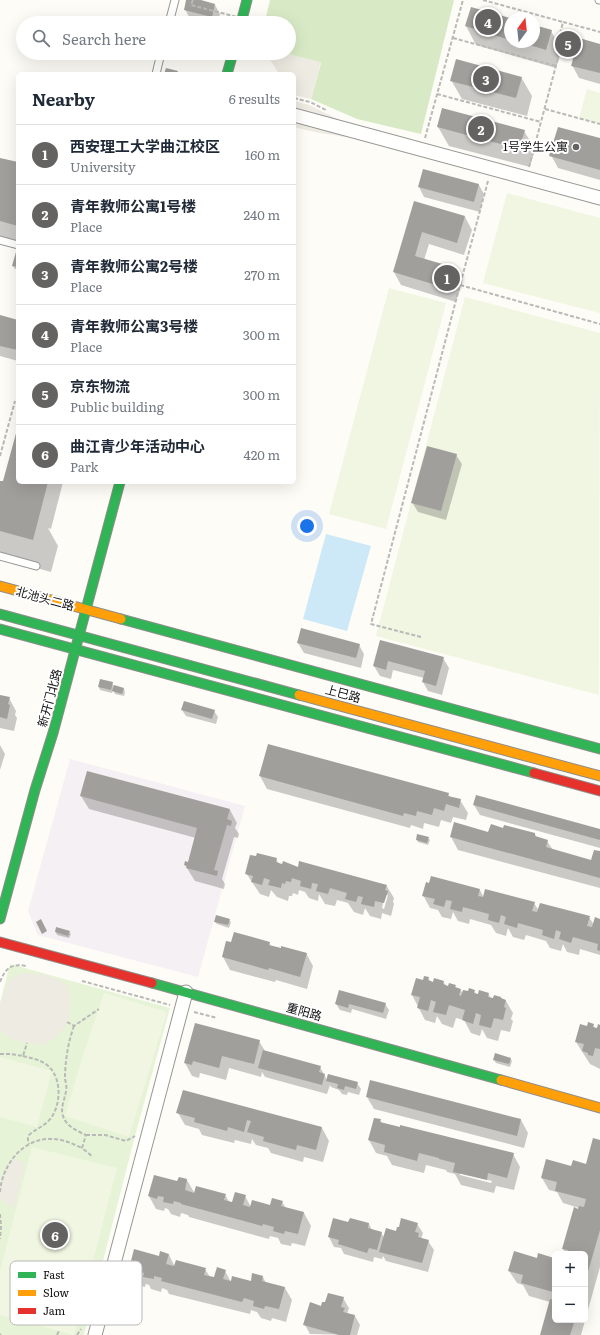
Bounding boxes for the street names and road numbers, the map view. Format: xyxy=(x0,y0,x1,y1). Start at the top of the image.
street label: 北池头二路 xyxy=(14,582,77,614)
street label: 新开门北路 xyxy=(33,666,65,729)
street label: 上巳路 xyxy=(324,680,363,706)
street label: 重阳路 xyxy=(284,997,324,1025)

